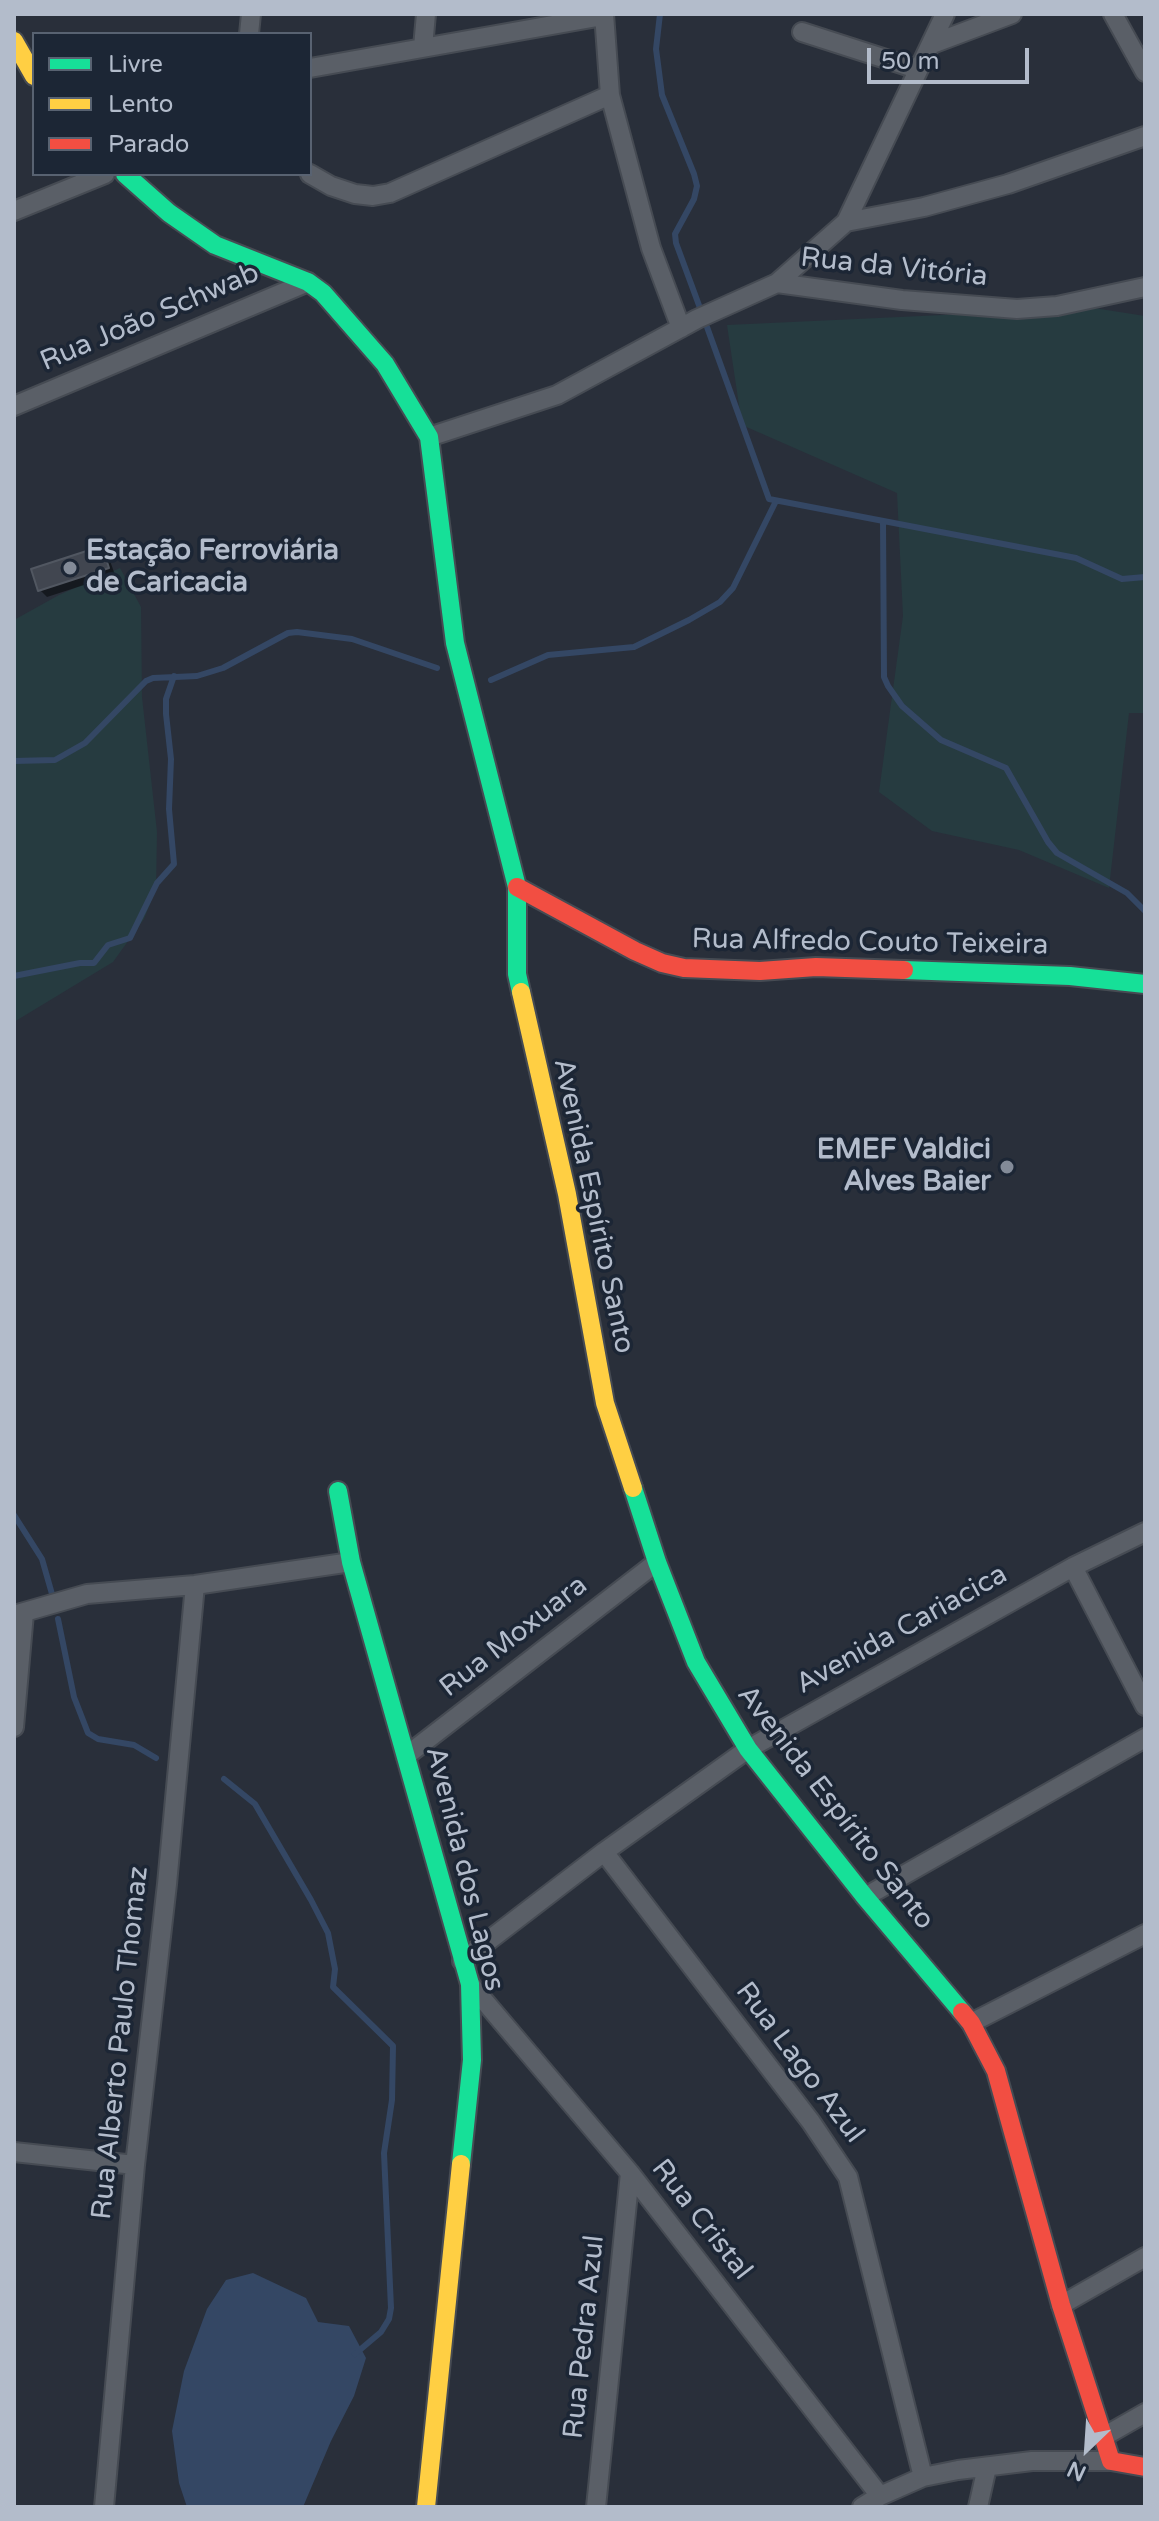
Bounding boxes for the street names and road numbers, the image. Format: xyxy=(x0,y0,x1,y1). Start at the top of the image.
street label: Rua da Vitória xyxy=(799,241,989,295)
street label: Rua João Schwab xyxy=(36,257,264,379)
street label: Rua Alfredo Couto Teixeira xyxy=(691,923,1049,963)
street label: Avenida Espírito Santo xyxy=(545,1056,641,1356)
street label: Avenida Cariacica xyxy=(791,1558,1013,1702)
street label: Rua Moxuara xyxy=(434,1569,594,1705)
street label: Avenida Espírito Santo xyxy=(729,1679,941,1937)
street label: Avenida dos Lagos xyxy=(417,1743,511,1995)
street label: Rua Alberto Paulo Thomaz xyxy=(86,1865,156,2221)
street label: Rua Lago Azul xyxy=(728,1976,870,2150)
street label: Rua Cristal xyxy=(644,2153,758,2287)
street label: Rua Pedra Azul xyxy=(558,2234,612,2440)

